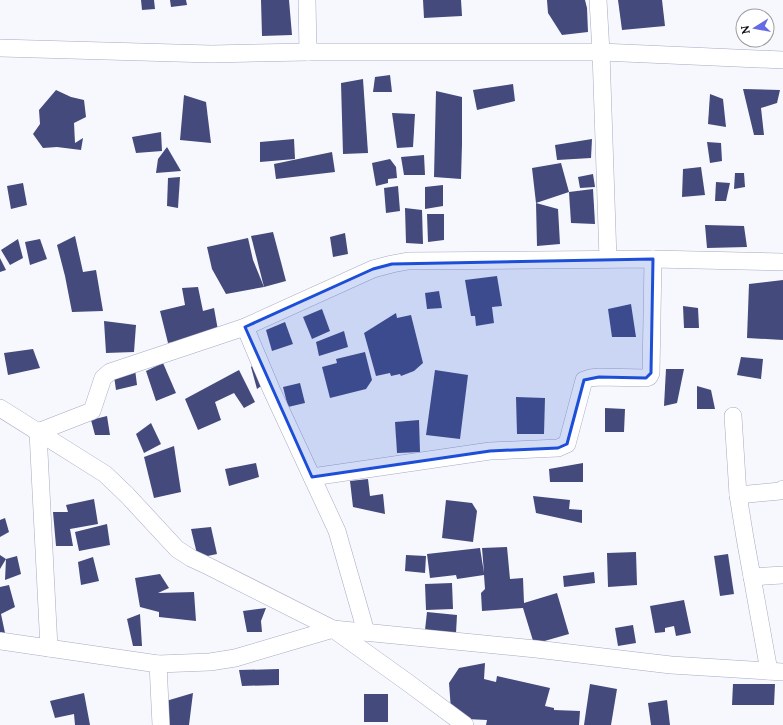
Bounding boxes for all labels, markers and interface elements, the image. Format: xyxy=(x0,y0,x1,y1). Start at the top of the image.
north arrow xyxy=(735,8,775,48)
text: N xyxy=(737,24,753,35)

